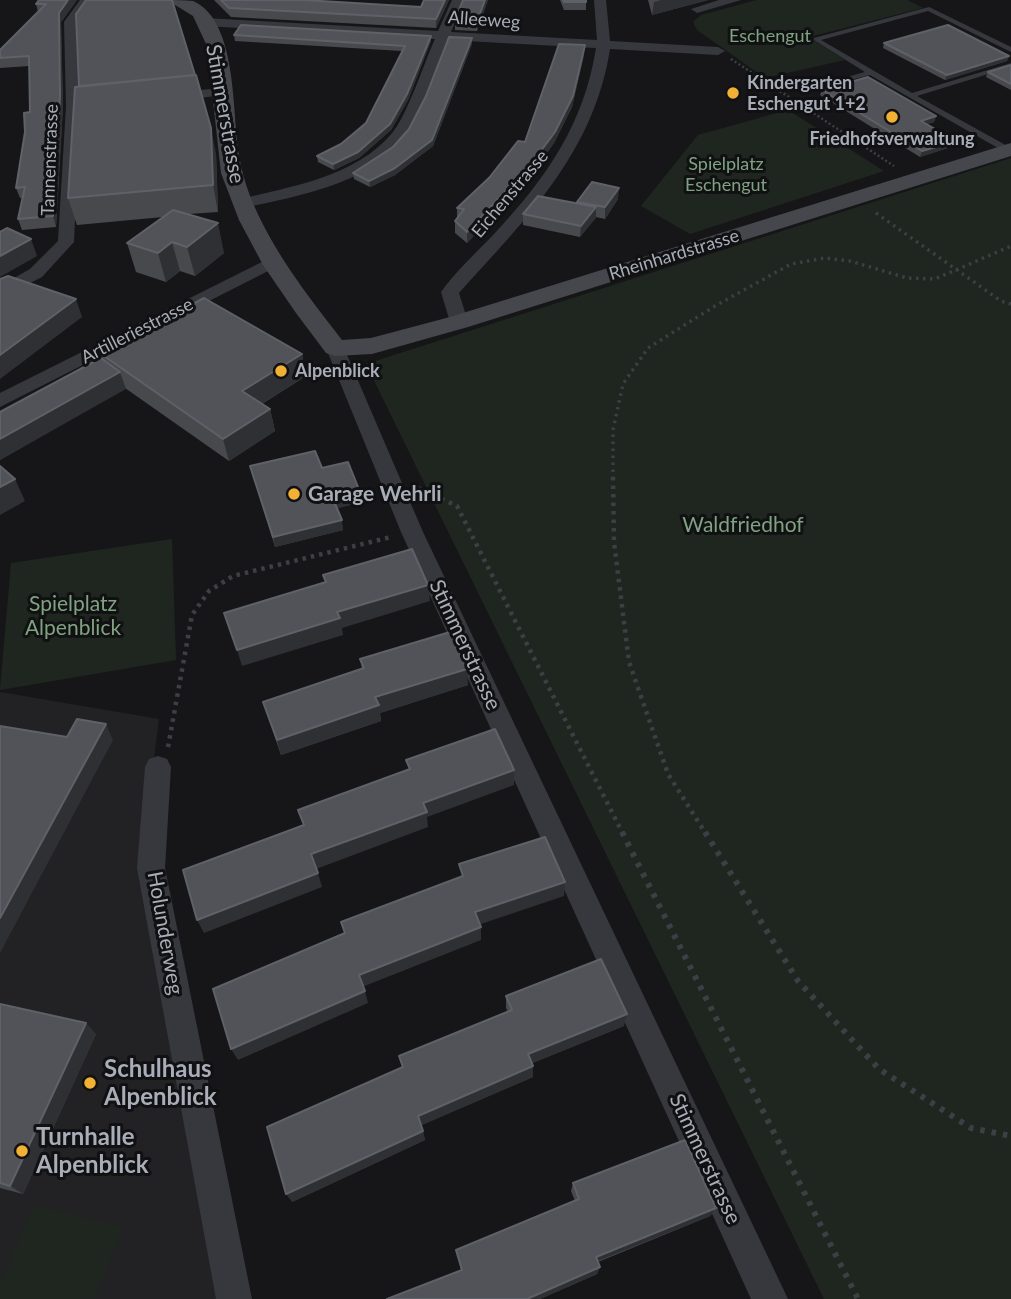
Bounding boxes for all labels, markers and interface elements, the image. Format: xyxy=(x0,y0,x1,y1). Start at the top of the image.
street label: Alleeweg xyxy=(447,7,521,33)
park label: Eschengut xyxy=(729,25,811,47)
street label: Stimmerstrasse xyxy=(200,42,250,186)
place label: Kindergarten Eschengut 1+2 xyxy=(747,72,866,114)
marker: Kindergarten Eschengut 1+2 xyxy=(725,85,741,101)
street label: Tannenstrasse xyxy=(37,104,63,216)
marker: Friedhofsverwaltung xyxy=(884,109,900,125)
place label: Friedhofsverwaltung xyxy=(809,128,975,150)
street label: Eichenstrasse xyxy=(467,146,553,242)
park label: Spielplatz Eschengut xyxy=(685,153,767,196)
street label: Rheinhardstrasse xyxy=(606,225,742,285)
street label: Artilleriestrasse xyxy=(77,293,197,369)
place label: Alpenblick xyxy=(295,360,380,382)
marker: Alpenblick xyxy=(273,363,289,379)
place label: Garage Wehrli xyxy=(308,481,442,507)
marker: Garage Wehrli xyxy=(286,486,302,502)
park label: Waldfriedhof xyxy=(682,512,804,538)
street label: Stimmerstrasse xyxy=(424,576,506,714)
park label: Spielplatz Alpenblick xyxy=(25,591,121,641)
street label: Holunderweg xyxy=(142,869,188,997)
place label: Schulhaus Alpenblick xyxy=(104,1055,217,1111)
marker: Schulhaus Alpenblick xyxy=(82,1075,98,1091)
street label: Stimmerstrasse xyxy=(664,1090,746,1228)
place label: Turnhalle Alpenblick xyxy=(36,1123,149,1179)
marker: Turnhalle Alpenblick xyxy=(14,1143,30,1159)

